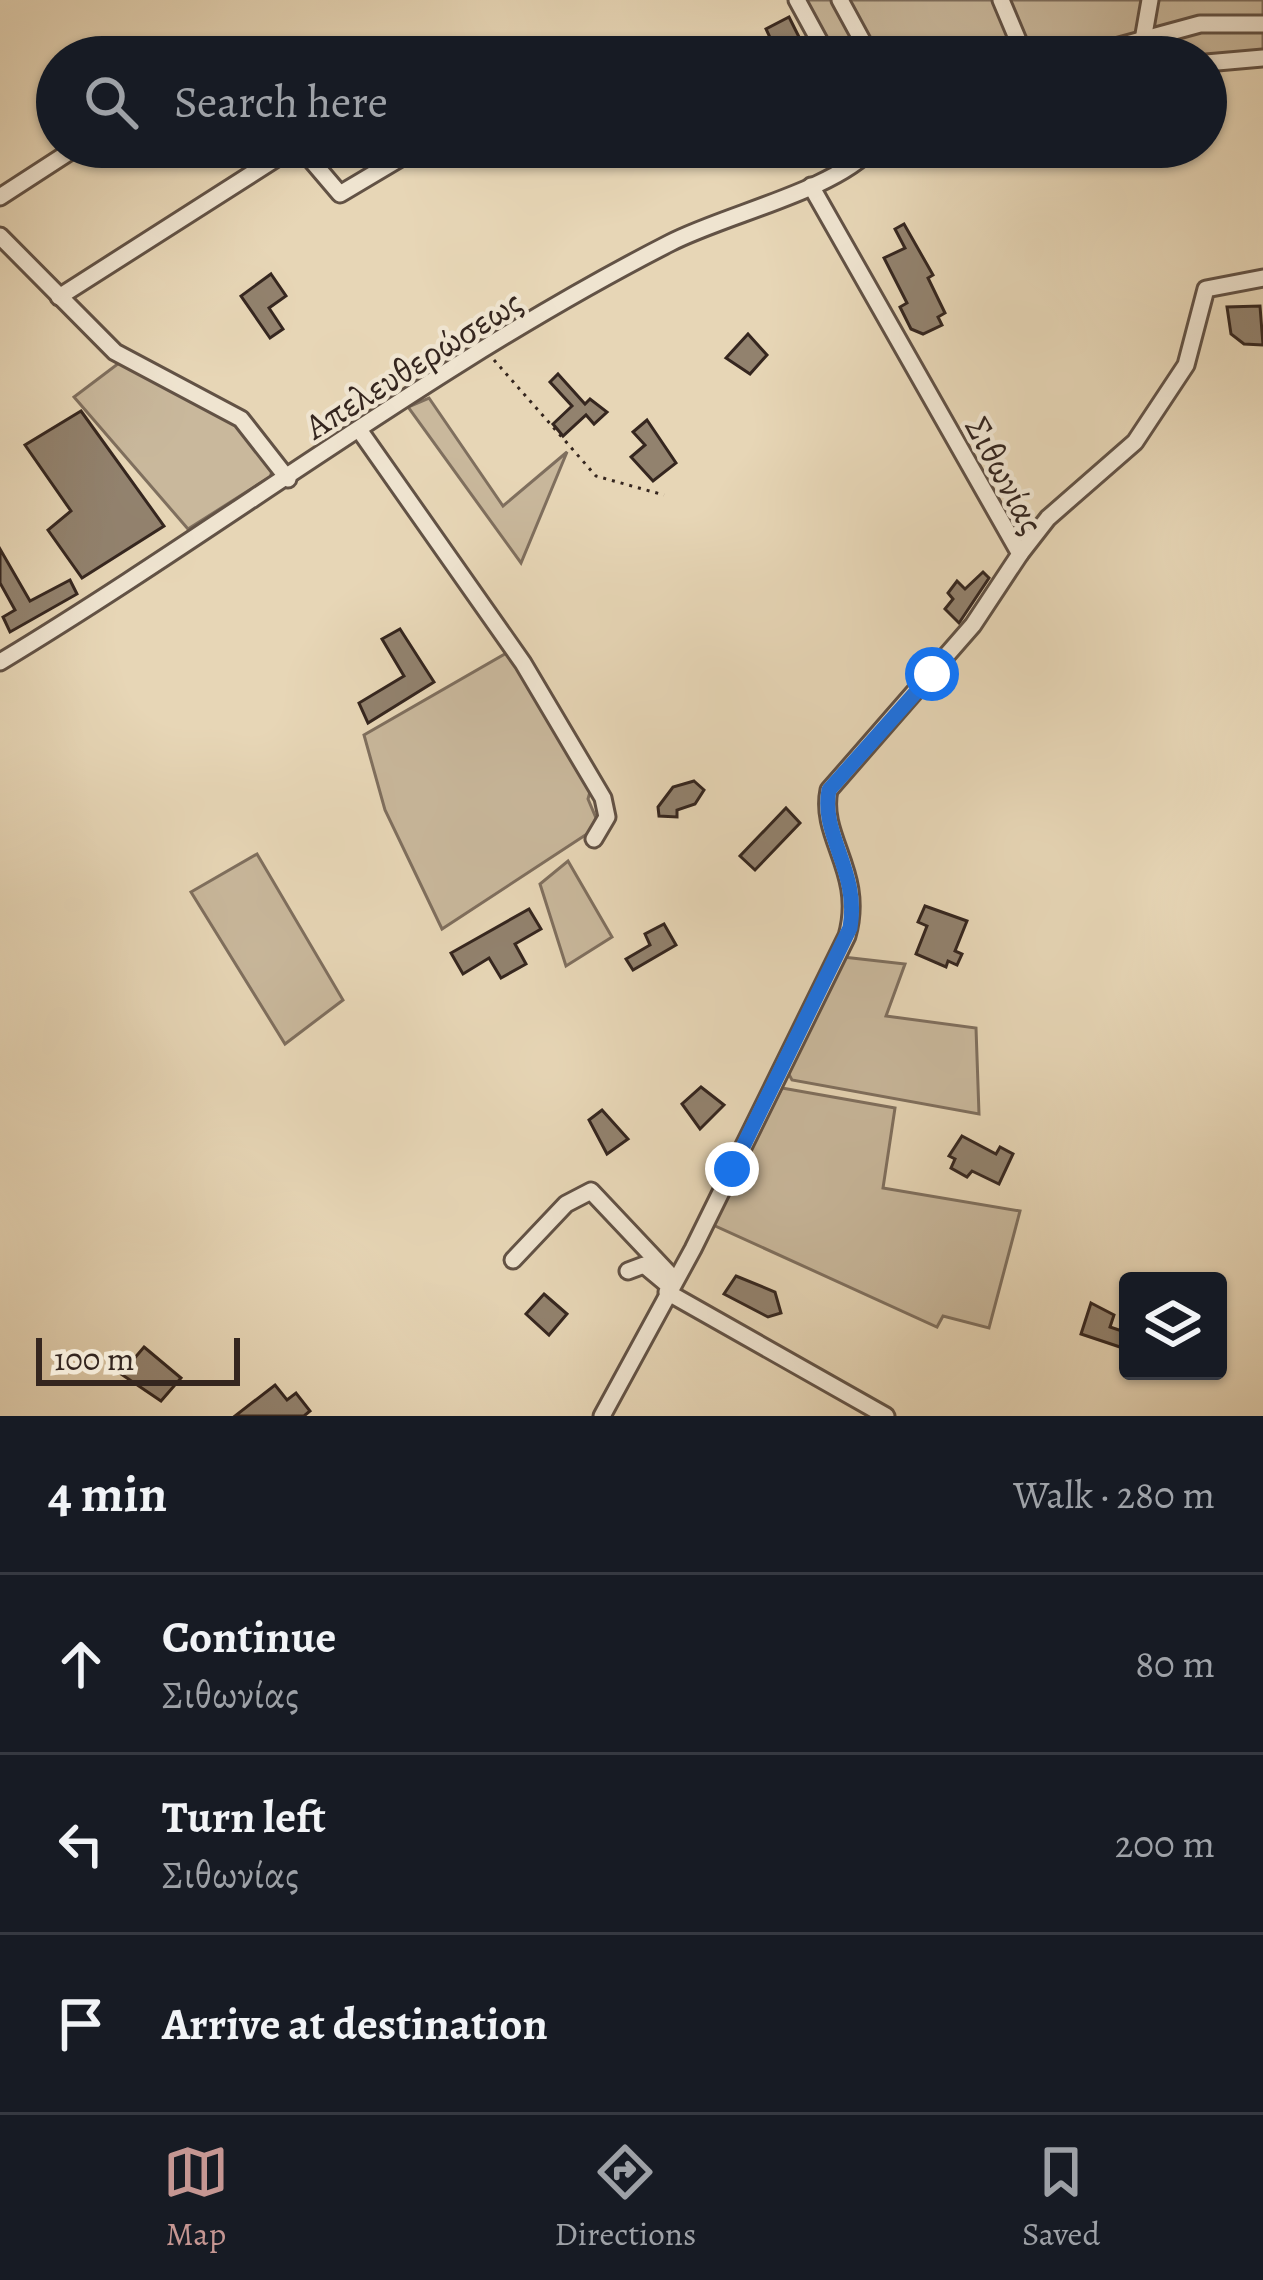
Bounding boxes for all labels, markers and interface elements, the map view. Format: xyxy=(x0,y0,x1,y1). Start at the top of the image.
search box xyxy=(36,36,1227,168)
icon: search xyxy=(78,69,144,135)
text: Search here xyxy=(174,71,388,133)
street label: Απελευθερώσεως xyxy=(294,277,531,451)
street label: Σιθωνίας xyxy=(954,408,1056,542)
route start xyxy=(905,647,959,701)
route end xyxy=(705,1142,759,1196)
map controls xyxy=(1119,1272,1227,1380)
button: layers xyxy=(1119,1272,1227,1380)
scale bar xyxy=(36,1332,240,1385)
text: 100 m xyxy=(54,1336,134,1381)
text: 4 min xyxy=(48,1459,167,1529)
text: Walk · 280 m xyxy=(1013,1468,1215,1521)
text: Continue xyxy=(162,1606,336,1668)
icon: ahead xyxy=(48,1631,114,1697)
text: 80 m xyxy=(1135,1637,1215,1690)
text: Σιθωνίας xyxy=(162,1668,299,1721)
text: Turn left xyxy=(162,1786,326,1848)
icon: left xyxy=(48,1811,114,1877)
text: 200 m xyxy=(1115,1817,1215,1870)
text: Σιθωνίας xyxy=(162,1848,299,1901)
icon: arrive xyxy=(48,1991,114,2057)
text: Arrive at destination xyxy=(162,1993,548,2055)
tab: Map xyxy=(163,2139,229,2256)
tab: Directions xyxy=(555,2139,696,2256)
tab: Saved xyxy=(1022,2139,1100,2256)

